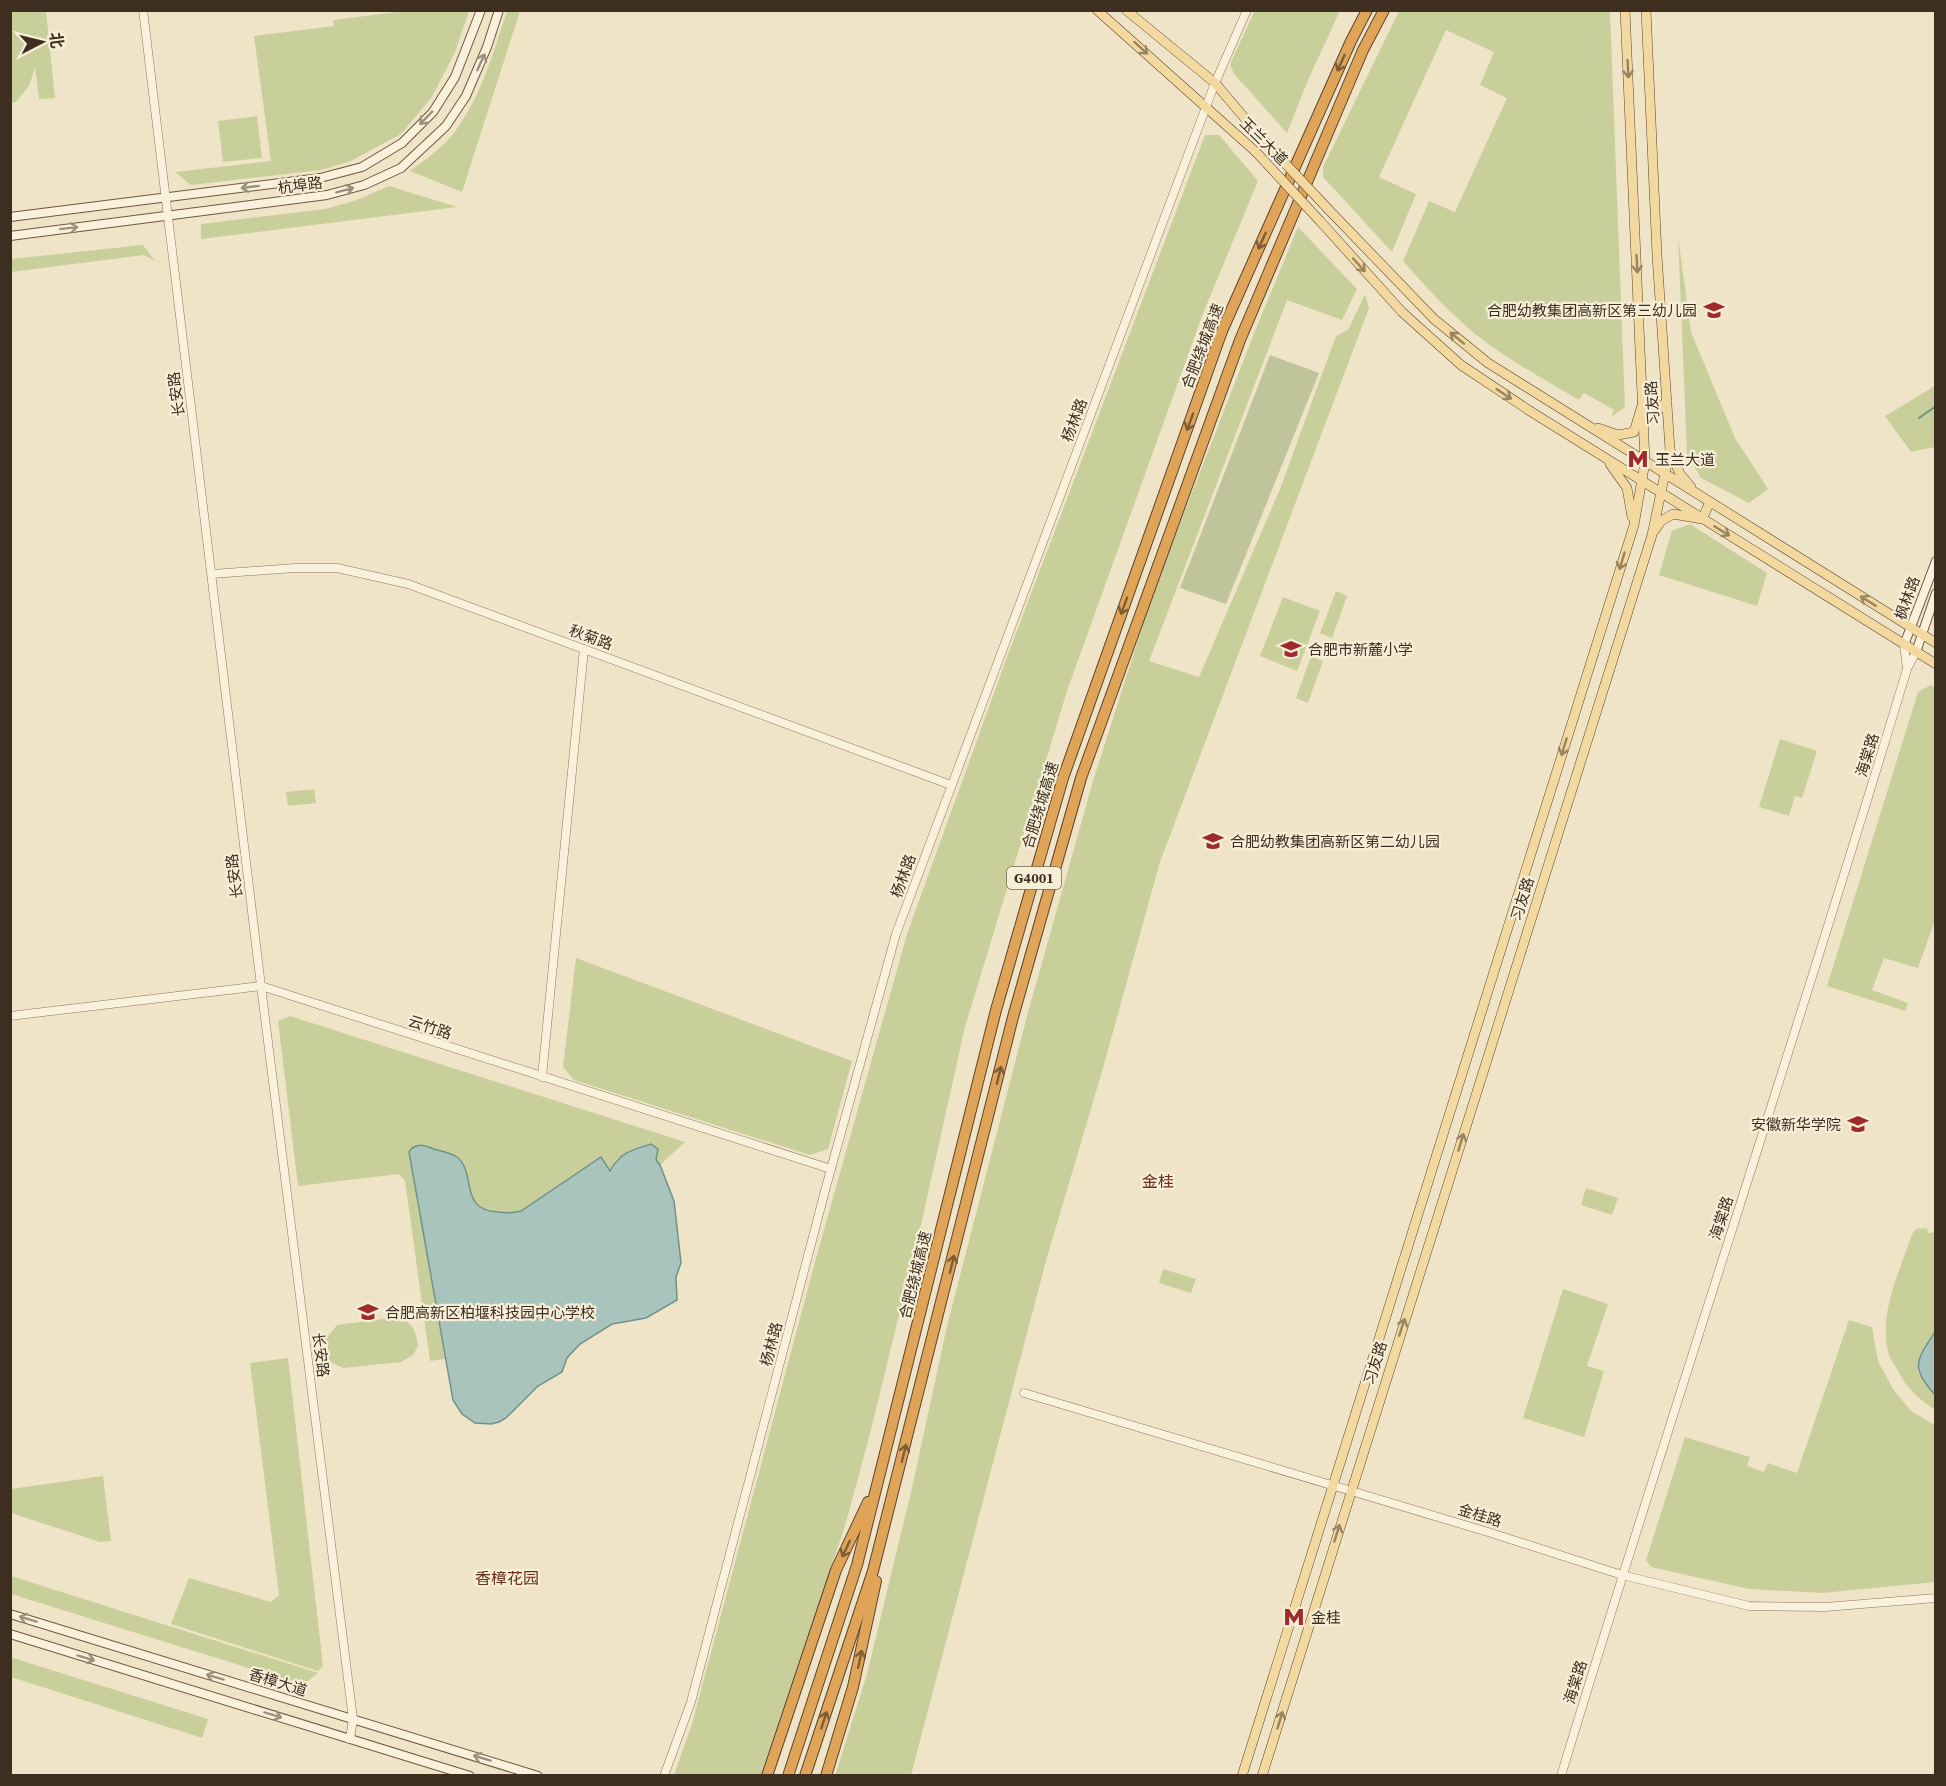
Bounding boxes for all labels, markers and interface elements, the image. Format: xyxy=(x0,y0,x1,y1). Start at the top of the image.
north arrow xyxy=(12,12,72,72)
text: 北 xyxy=(45,31,69,49)
one-way arrow xyxy=(1134,41,1149,55)
one-way arrow xyxy=(1335,53,1347,71)
one-way arrow xyxy=(476,54,487,72)
one-way arrow xyxy=(1622,58,1633,78)
one-way arrow xyxy=(420,110,434,125)
street label: 玉兰大道 xyxy=(1235,112,1293,170)
street label: 杭埠路 xyxy=(276,171,324,199)
one-way arrow xyxy=(241,181,261,192)
one-way arrow xyxy=(335,184,354,196)
one-way arrow xyxy=(58,223,78,234)
one-way arrow xyxy=(1256,231,1267,250)
one-way arrow xyxy=(1631,253,1642,273)
one-way arrow xyxy=(1352,257,1366,272)
school or university icon: 合肥幼教集团高新区第三幼儿园 xyxy=(1702,298,1726,322)
street label: 合肥绕城高速 xyxy=(1176,300,1228,392)
place label: 合肥幼教集团高新区第三幼儿园 xyxy=(1487,300,1697,321)
one-way arrow xyxy=(1449,331,1465,344)
street label: 长安路 xyxy=(163,370,189,418)
street label: 习友路 xyxy=(1640,380,1664,426)
one-way arrow xyxy=(1495,388,1512,400)
street label: 杨林路 xyxy=(1056,395,1092,445)
one-way arrow xyxy=(1183,412,1194,431)
metro station icon: 玉兰大道 xyxy=(1626,447,1650,471)
place label: 玉兰大道 xyxy=(1655,449,1715,470)
one-way arrow xyxy=(1713,526,1730,538)
one-way arrow xyxy=(1616,551,1627,570)
street label: 枫林路 xyxy=(1889,573,1925,623)
one-way arrow xyxy=(1860,595,1877,607)
one-way arrow xyxy=(1118,596,1129,614)
street label: 秋菊路 xyxy=(566,619,616,655)
school or university icon: 合肥市新麓小学 xyxy=(1279,637,1303,661)
place label: 合肥市新麓小学 xyxy=(1308,639,1413,660)
street label: 海棠路 xyxy=(1850,730,1884,780)
one-way arrow xyxy=(1558,737,1569,756)
street label: 合肥绕城高速 xyxy=(1017,759,1063,851)
school or university icon: 合肥幼教集团高新区第二幼儿园 xyxy=(1201,829,1225,853)
place label: 合肥幼教集团高新区第二幼儿园 xyxy=(1230,831,1440,852)
street label: 杨林路 xyxy=(885,851,921,901)
street label: 长安路 xyxy=(221,852,247,900)
road number: G4001 xyxy=(1007,867,1061,889)
street label: 习友路 xyxy=(1505,874,1539,924)
street label: 云竹路 xyxy=(405,1010,455,1044)
one-way arrow xyxy=(993,1066,1005,1085)
school or university icon: 安徽新华学院 xyxy=(1846,1112,1870,1136)
place label: 安徽新华学院 xyxy=(1751,1114,1841,1135)
one-way arrow xyxy=(1457,1133,1468,1152)
district label: 金桂 xyxy=(1142,1170,1174,1192)
street label: 海棠路 xyxy=(1704,1193,1738,1243)
street label: 合肥绕城高速 xyxy=(894,1229,936,1321)
one-way arrow xyxy=(947,1255,958,1274)
school or university icon: 合肥高新区柏堰科技园中心学校 xyxy=(356,1300,380,1324)
place label: 合肥高新区柏堰科技园中心学校 xyxy=(385,1302,595,1323)
one-way arrow xyxy=(1397,1318,1408,1337)
street label: 杨林路 xyxy=(755,1320,787,1368)
street label: 长安路 xyxy=(308,1331,334,1379)
street label: 习友路 xyxy=(1358,1338,1392,1388)
one-way arrow xyxy=(898,1444,910,1463)
street label: 金桂路 xyxy=(1455,1498,1505,1532)
one-way arrow xyxy=(1333,1524,1344,1543)
one-way arrow xyxy=(839,1540,851,1558)
district label: 香樟花园 xyxy=(475,1567,539,1589)
metro station icon: 金桂 xyxy=(1282,1605,1306,1629)
place label: 金桂 xyxy=(1311,1607,1341,1628)
one-way arrow xyxy=(19,1613,38,1624)
one-way arrow xyxy=(854,1650,866,1669)
one-way arrow xyxy=(77,1653,96,1664)
street label: 海棠路 xyxy=(1558,1657,1592,1707)
street label: 香樟大道 xyxy=(246,1663,310,1701)
one-way arrow xyxy=(206,1671,225,1682)
one-way arrow xyxy=(263,1710,282,1721)
one-way arrow xyxy=(819,1711,830,1730)
one-way arrow xyxy=(1275,1711,1286,1730)
one-way arrow xyxy=(473,1752,492,1763)

